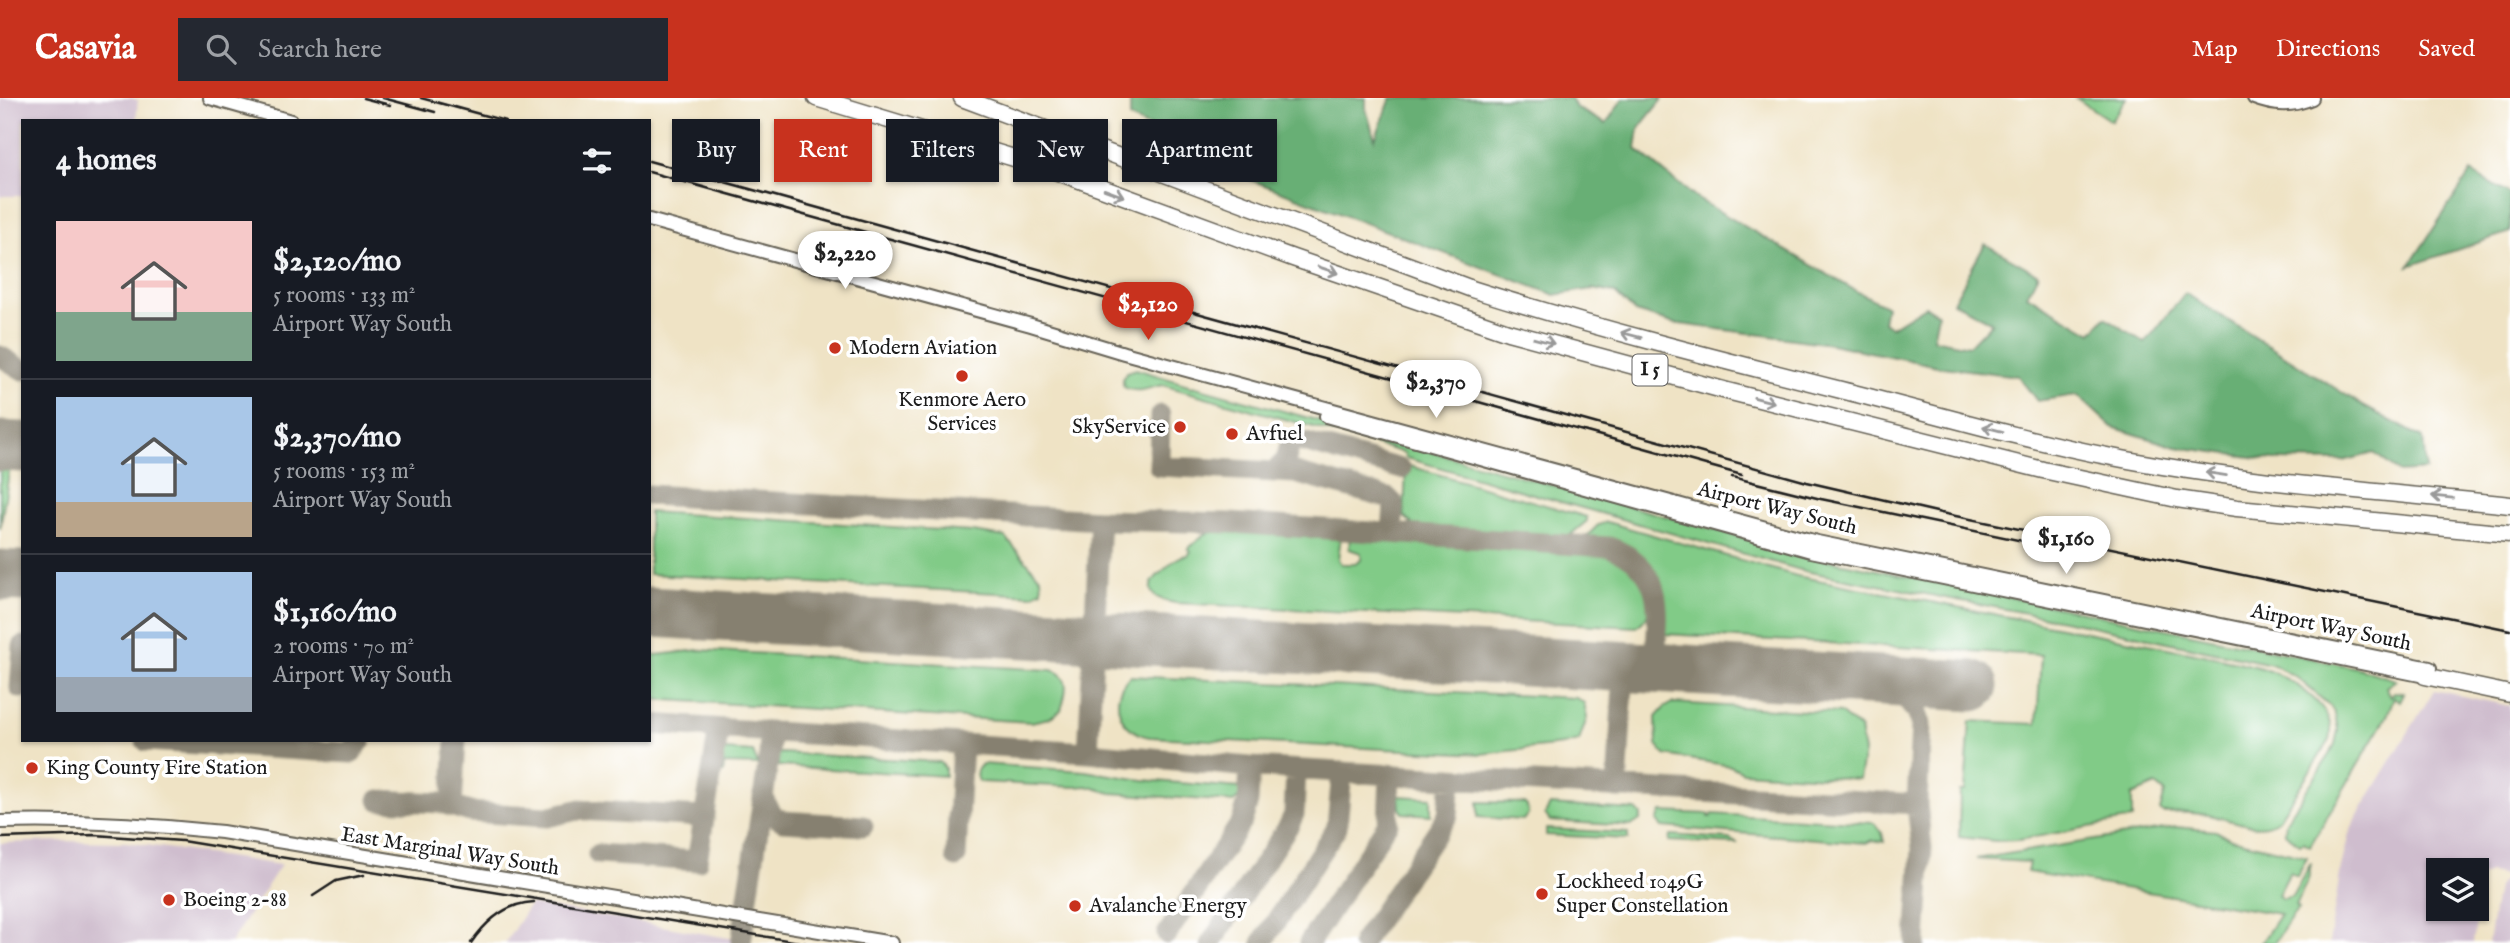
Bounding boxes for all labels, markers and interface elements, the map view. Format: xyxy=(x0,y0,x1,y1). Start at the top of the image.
search box xyxy=(178,18,668,81)
text: Casavia xyxy=(35,28,136,70)
icon: search xyxy=(202,30,240,68)
text: Search here xyxy=(258,33,382,66)
text: Map xyxy=(2192,34,2238,65)
text: Directions xyxy=(2276,34,2380,65)
text: Saved xyxy=(2418,34,2475,65)
chip: Buy xyxy=(672,119,760,182)
chip: Rent xyxy=(774,119,872,182)
chip: Filters xyxy=(886,119,999,182)
chip: New xyxy=(1013,119,1108,182)
chip: Apartment xyxy=(1122,119,1277,182)
text: 4 homes xyxy=(56,142,157,180)
icon: filters xyxy=(578,142,616,180)
one-way arrow xyxy=(1103,188,1125,200)
pin: $2,220 xyxy=(788,232,902,291)
text: $2,220 xyxy=(814,239,876,268)
text: $2,120/mo xyxy=(273,243,401,281)
icon: home xyxy=(112,249,196,333)
one-way arrow xyxy=(1317,264,1339,277)
text: 5 rooms · 133 m² xyxy=(273,281,416,310)
pin: $2,120 xyxy=(1091,282,1205,342)
text: $2,120 xyxy=(1118,290,1178,319)
text: Airport Way South xyxy=(273,310,452,339)
one-way arrow xyxy=(1620,328,1642,341)
place label: Modern Aviation xyxy=(849,335,997,362)
one-way arrow xyxy=(1533,336,1555,349)
marker: Modern Aviation xyxy=(827,340,843,356)
road number: I 5 xyxy=(1632,354,1668,386)
pin: $2,370 xyxy=(1379,360,1493,420)
marker: Kenmore Aero Services xyxy=(954,368,970,384)
text: $2,370 xyxy=(1406,368,1466,397)
place label: Kenmore Aero Services xyxy=(898,387,1026,438)
one-way arrow xyxy=(1752,394,1775,407)
place label: SkyService xyxy=(1072,414,1166,441)
text: $2,370/mo xyxy=(273,419,401,457)
marker: SkyService xyxy=(1172,419,1188,435)
place label: Avfuel xyxy=(1245,421,1303,448)
one-way arrow xyxy=(1982,422,2005,435)
icon: home xyxy=(112,425,196,509)
marker: Avfuel xyxy=(1224,426,1240,442)
text: 5 rooms · 153 m² xyxy=(273,457,415,486)
one-way arrow xyxy=(2205,467,2228,480)
street label: Airport Way South xyxy=(1693,476,1860,542)
text: Airport Way South xyxy=(273,486,452,515)
one-way arrow xyxy=(2431,491,2454,504)
pin: $1,160 xyxy=(2009,517,2123,576)
text: $1,160 xyxy=(2038,524,2095,553)
text: $1,160/mo xyxy=(273,594,397,632)
street label: Airport Way South xyxy=(2247,598,2414,658)
icon: home xyxy=(112,600,196,684)
text: 2 rooms · 70 m² xyxy=(273,632,414,661)
text: Airport Way South xyxy=(273,661,452,690)
place label: King County Fire Station xyxy=(46,755,267,782)
marker: King County Fire Station xyxy=(24,760,40,776)
street label: East Marginal Way South xyxy=(339,821,561,883)
map controls xyxy=(2426,858,2489,921)
button: layers xyxy=(2426,858,2489,921)
place label: Lockheed 1049G Super Constellation xyxy=(1556,869,1728,920)
marker: Lockheed 1049G Super Constellation xyxy=(1534,886,1550,902)
place label: Boeing 2-88 xyxy=(183,887,287,914)
marker: Boeing 2-88 xyxy=(161,892,177,908)
place label: Avalanche Energy xyxy=(1088,893,1248,920)
marker: Avalanche Energy xyxy=(1067,898,1083,914)

